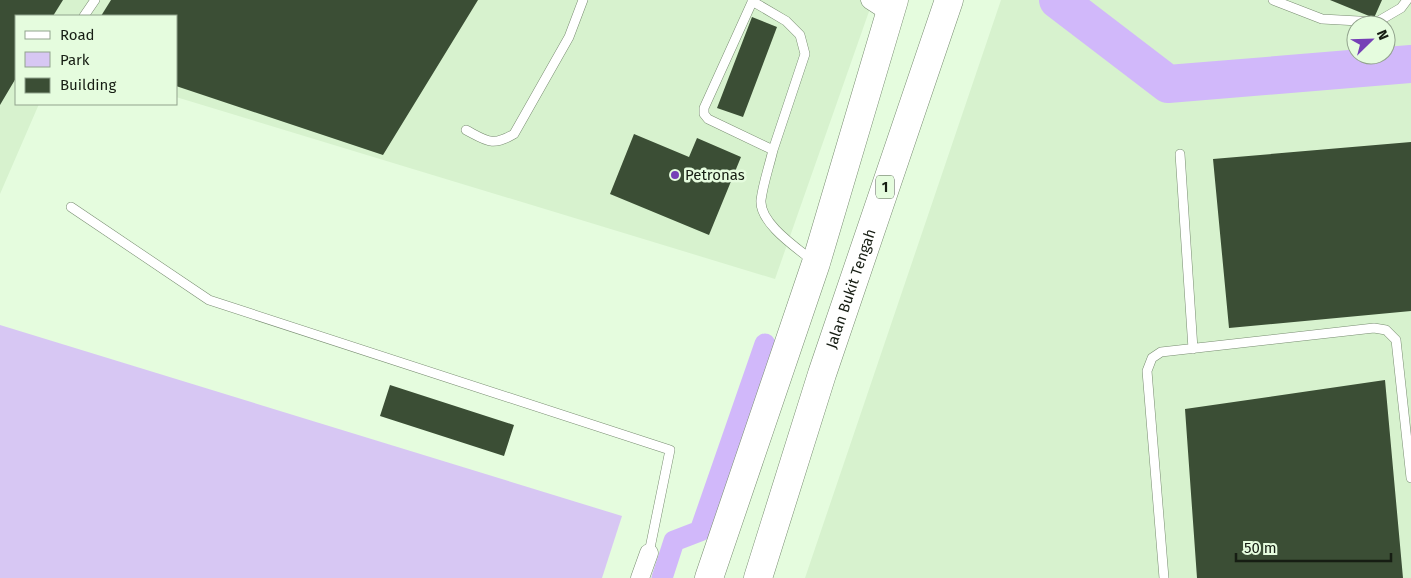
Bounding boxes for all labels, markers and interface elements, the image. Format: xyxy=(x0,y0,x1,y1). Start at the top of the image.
legend xyxy=(15,15,178,105)
north arrow xyxy=(1346,15,1396,65)
text: Road xyxy=(60,26,95,44)
text: N xyxy=(1373,28,1392,43)
text: Park xyxy=(60,51,90,69)
text: Building xyxy=(60,76,116,94)
place label: Petronas xyxy=(685,166,745,184)
marker: Petronas xyxy=(669,169,681,181)
road number: 1 xyxy=(876,176,894,198)
street label: Jalan Bukit Tengah xyxy=(822,226,880,351)
scale bar xyxy=(1236,530,1391,562)
text: 50 m xyxy=(1244,539,1277,557)

